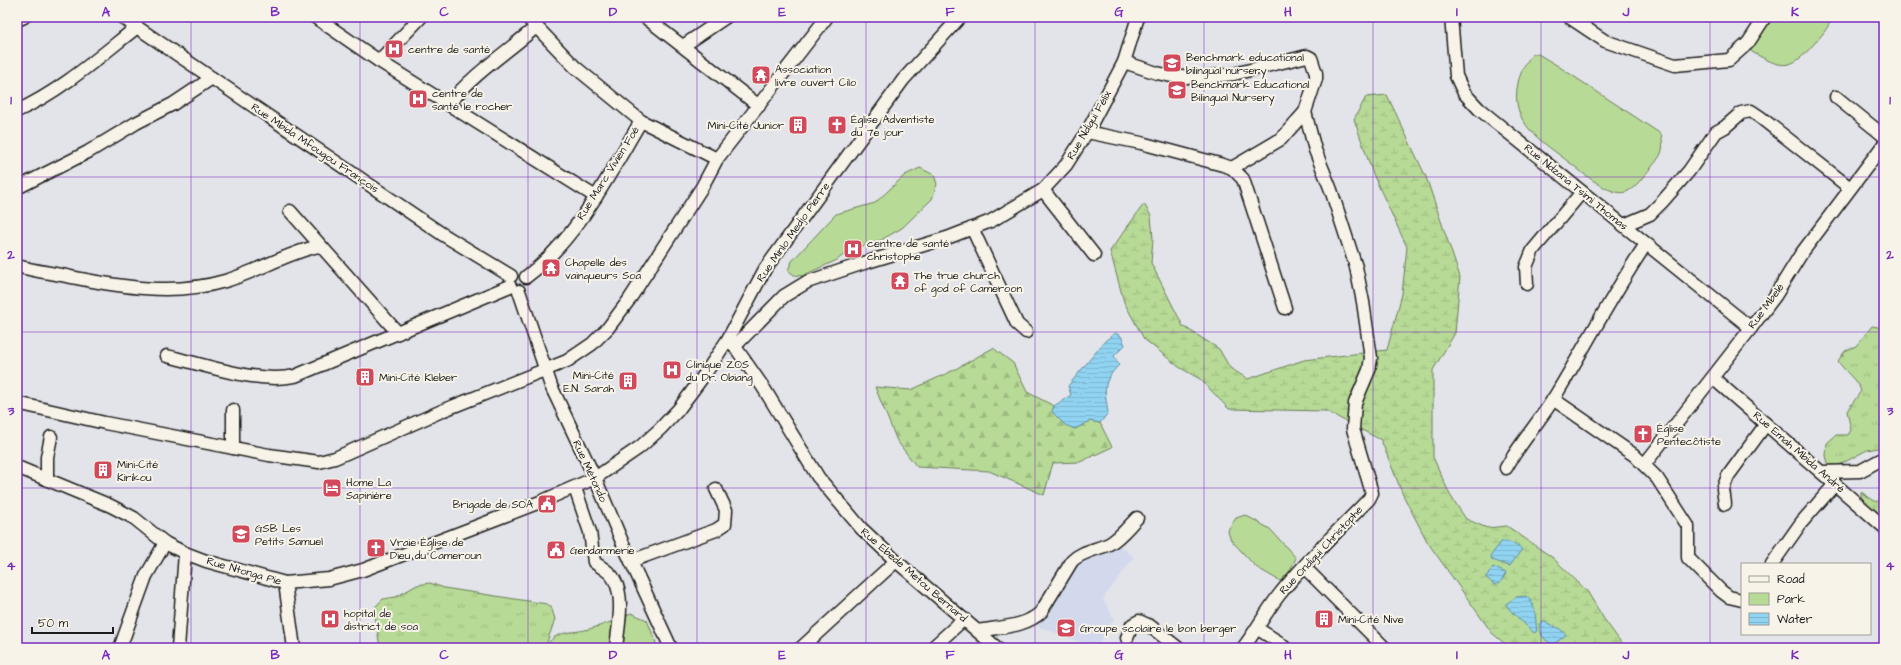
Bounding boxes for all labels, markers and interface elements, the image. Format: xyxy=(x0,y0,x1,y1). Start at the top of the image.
text: A xyxy=(102,3,111,21)
text: B xyxy=(270,3,280,21)
text: C xyxy=(439,3,449,21)
text: D xyxy=(609,3,618,21)
text: E xyxy=(778,3,786,21)
text: F xyxy=(945,3,955,21)
text: G xyxy=(1114,3,1124,21)
text: H xyxy=(1284,3,1292,21)
text: I xyxy=(1456,3,1458,21)
text: J xyxy=(1622,3,1630,21)
text: K xyxy=(1791,3,1799,21)
hospital icon: centre de santé xyxy=(383,38,405,60)
place label: centre de santé xyxy=(408,42,490,57)
place label: Benchmark educational bilingual nursery xyxy=(1186,50,1304,79)
school or university icon: Benchmark educational bilingual nursery xyxy=(1161,52,1183,74)
place label: Association livre ouvert Cilo xyxy=(775,62,857,90)
temple icon: Association livre ouvert Cilo xyxy=(750,64,772,86)
place label: Benchmark Educational Bilingual Nursery xyxy=(1191,77,1310,106)
school or university icon: Benchmark Educational Bilingual Nursery xyxy=(1166,79,1188,101)
place label: centre de santé le rocher xyxy=(432,86,512,114)
street label: Rue Ndigui Félix xyxy=(1063,87,1116,163)
hospital icon: centre de santé le rocher xyxy=(407,88,429,110)
text: 1 xyxy=(10,91,12,109)
text: 1 xyxy=(1889,91,1891,109)
street label: Rue Mbida Mfougou François xyxy=(248,100,382,197)
place label: Église Adventiste du 7e jour xyxy=(851,112,934,140)
building icon: Mini-Cité Junior xyxy=(787,114,809,136)
church icon: Église Adventiste du 7e jour xyxy=(826,114,848,136)
place label: Mini-Cité Junior xyxy=(708,118,784,133)
street label: Rue Marc Vivien Foé xyxy=(573,123,643,223)
street label: Rue Ndzana Tsimi Thomas xyxy=(1521,140,1631,234)
street label: Rue Minlo Medjo Pierre xyxy=(753,179,833,285)
place label: centre de santé christophe xyxy=(867,236,949,264)
hospital icon: centre de santé christophe xyxy=(842,238,864,260)
text: 2 xyxy=(6,246,15,264)
text: 2 xyxy=(1885,246,1894,264)
place label: Chapelle des vainqueurs Soa xyxy=(565,255,641,283)
temple icon: Chapelle des vainqueurs Soa xyxy=(540,257,562,279)
place label: The true church of god of Cameroon xyxy=(914,268,1022,297)
temple icon: The true church of god of Cameroon xyxy=(889,270,911,292)
street label: Rue Mbelé xyxy=(1744,280,1788,332)
place label: Clinique ZOS du Dr. Obiang xyxy=(686,357,753,386)
hospital icon: Clinique ZOS du Dr. Obiang xyxy=(661,359,683,381)
building icon: Mini-Cité Kleber xyxy=(354,366,376,388)
place label: Mini-Cité E.N. Sarah xyxy=(563,368,615,396)
place label: Mini-Cité Kleber xyxy=(379,370,457,385)
building icon: Mini-Cité E.N. Sarah xyxy=(617,370,639,392)
text: 3 xyxy=(7,402,15,420)
text: 3 xyxy=(1886,402,1894,420)
street label: Rue Emah Mbida André xyxy=(1750,408,1848,496)
place label: Église Pentecôtiste xyxy=(1657,421,1721,449)
church icon: Église Pentecôtiste xyxy=(1632,423,1654,445)
street label: Rue Métondo xyxy=(569,438,611,505)
place label: Mini-Cité Kirikou xyxy=(117,457,158,485)
building icon: Mini-Cité Kirikou xyxy=(92,459,114,481)
place label: Home La Sapinière xyxy=(346,475,392,503)
hotel icon: Home La Sapinière xyxy=(321,477,343,499)
public building icon: Brigade de SOA xyxy=(536,493,558,515)
place label: Brigade de SOA xyxy=(453,497,533,513)
street label: Rue Ondigui Christophe xyxy=(1276,502,1367,598)
place label: GSB Les Petits Samuel xyxy=(255,521,323,549)
school or university icon: GSB Les Petits Samuel xyxy=(230,523,252,545)
street label: Rue Ebede Metou Bernard xyxy=(857,524,971,626)
place label: Vraie Église de Dieu du Cameroun xyxy=(390,535,482,563)
church icon: Vraie Église de Dieu du Cameroun xyxy=(365,537,387,559)
public building icon: Gendarmerie xyxy=(545,539,567,561)
place label: Gendarmerie xyxy=(570,543,635,558)
street label: Rue Ntonga Pie xyxy=(205,553,283,590)
text: 4 xyxy=(7,557,16,575)
text: 4 xyxy=(1886,557,1895,575)
legend xyxy=(1741,563,1871,635)
text: Road xyxy=(1777,571,1805,588)
text: Park xyxy=(1777,591,1805,608)
place label: hopital de district de soa xyxy=(344,606,419,634)
hospital icon: hopital de district de soa xyxy=(319,608,341,630)
building icon: Mini-Cité Nive xyxy=(1313,608,1335,630)
scale bar xyxy=(32,609,113,635)
text: Water xyxy=(1777,611,1813,628)
place label: Mini-Cité Nive xyxy=(1338,612,1404,627)
text: 50 m xyxy=(38,615,69,632)
school or university icon: Groupe scolaire le bon berger xyxy=(1055,617,1077,639)
place label: Groupe scolaire le bon berger xyxy=(1080,621,1236,637)
text: A xyxy=(102,646,111,664)
text: B xyxy=(270,646,280,664)
text: C xyxy=(439,646,449,664)
text: D xyxy=(609,646,618,664)
text: E xyxy=(778,646,786,664)
text: F xyxy=(945,646,955,664)
text: G xyxy=(1114,646,1124,664)
text: H xyxy=(1284,646,1292,664)
text: I xyxy=(1456,646,1458,664)
text: J xyxy=(1622,646,1630,664)
text: K xyxy=(1791,646,1799,664)

